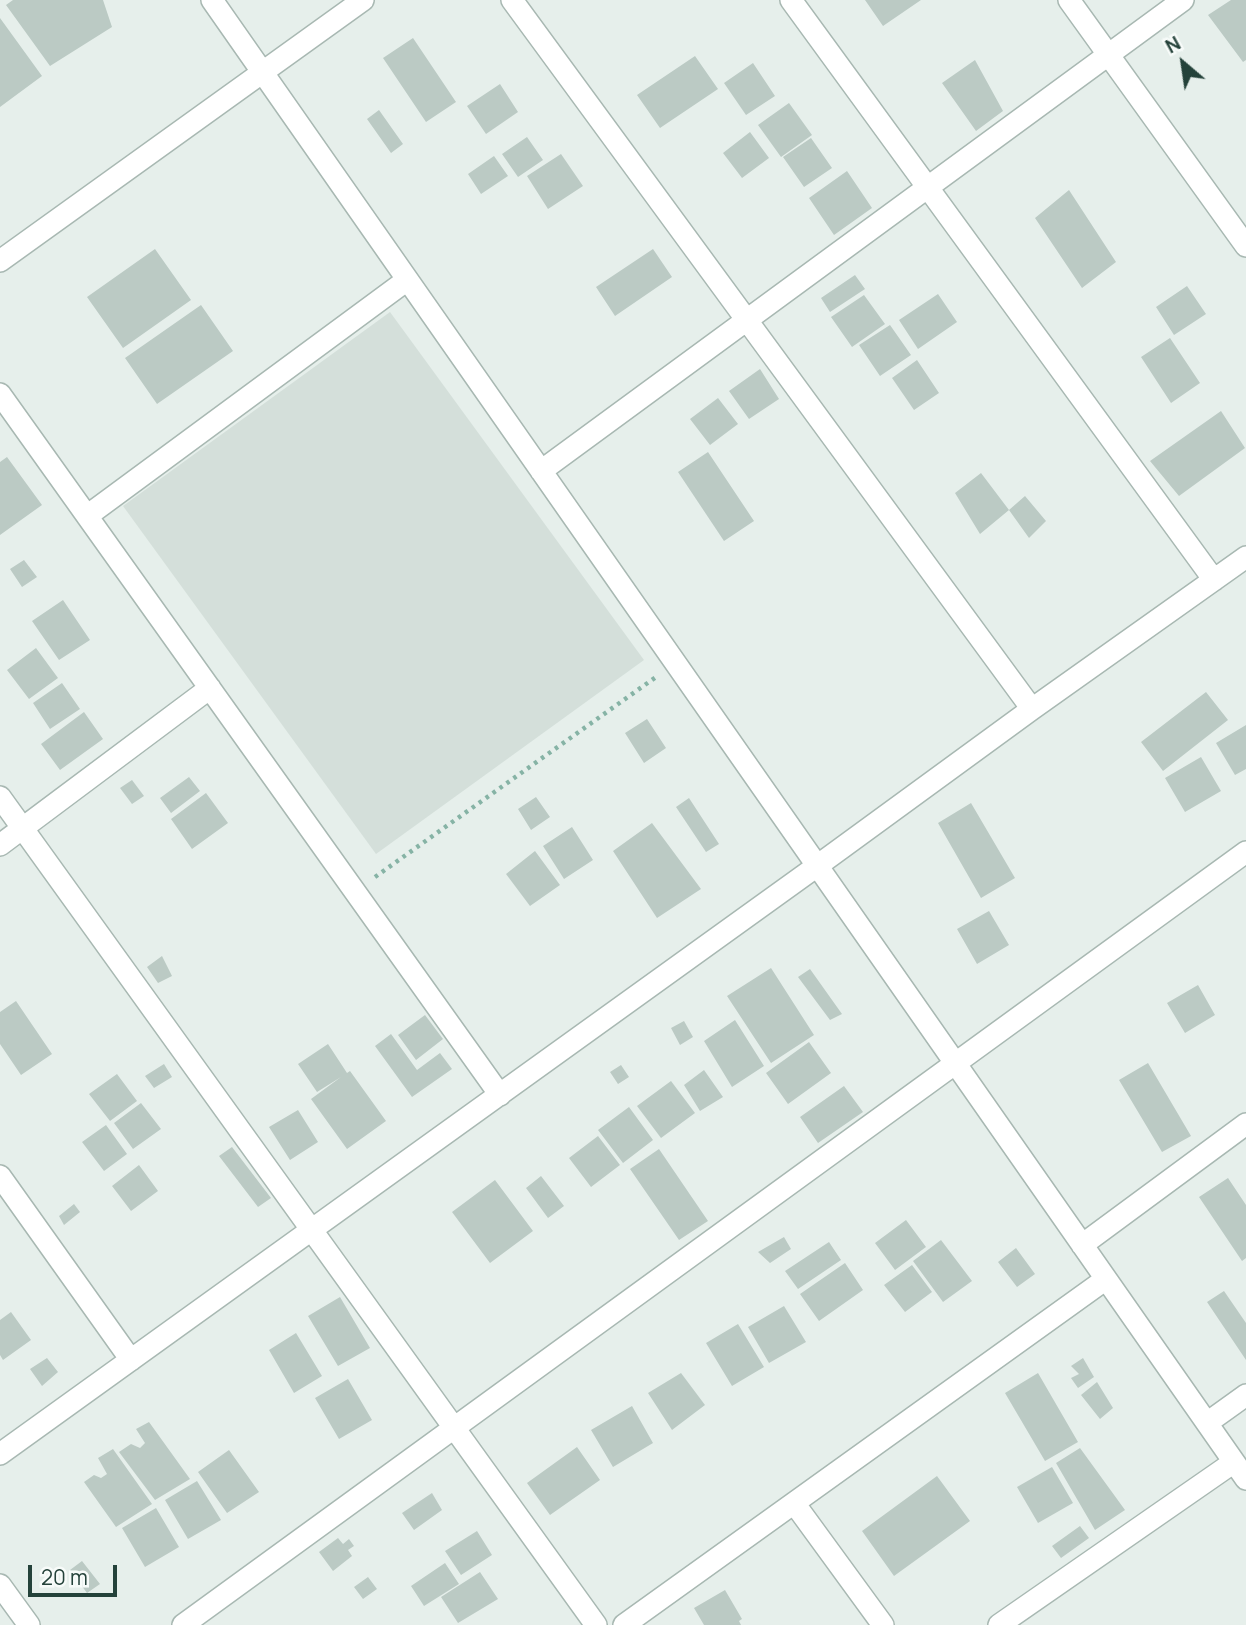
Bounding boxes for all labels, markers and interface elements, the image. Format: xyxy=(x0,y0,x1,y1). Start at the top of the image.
north arrow xyxy=(1148,28,1218,98)
text: N xyxy=(1161,30,1185,59)
scale bar xyxy=(32,1552,121,1596)
text: 20 m xyxy=(41,1563,88,1591)

